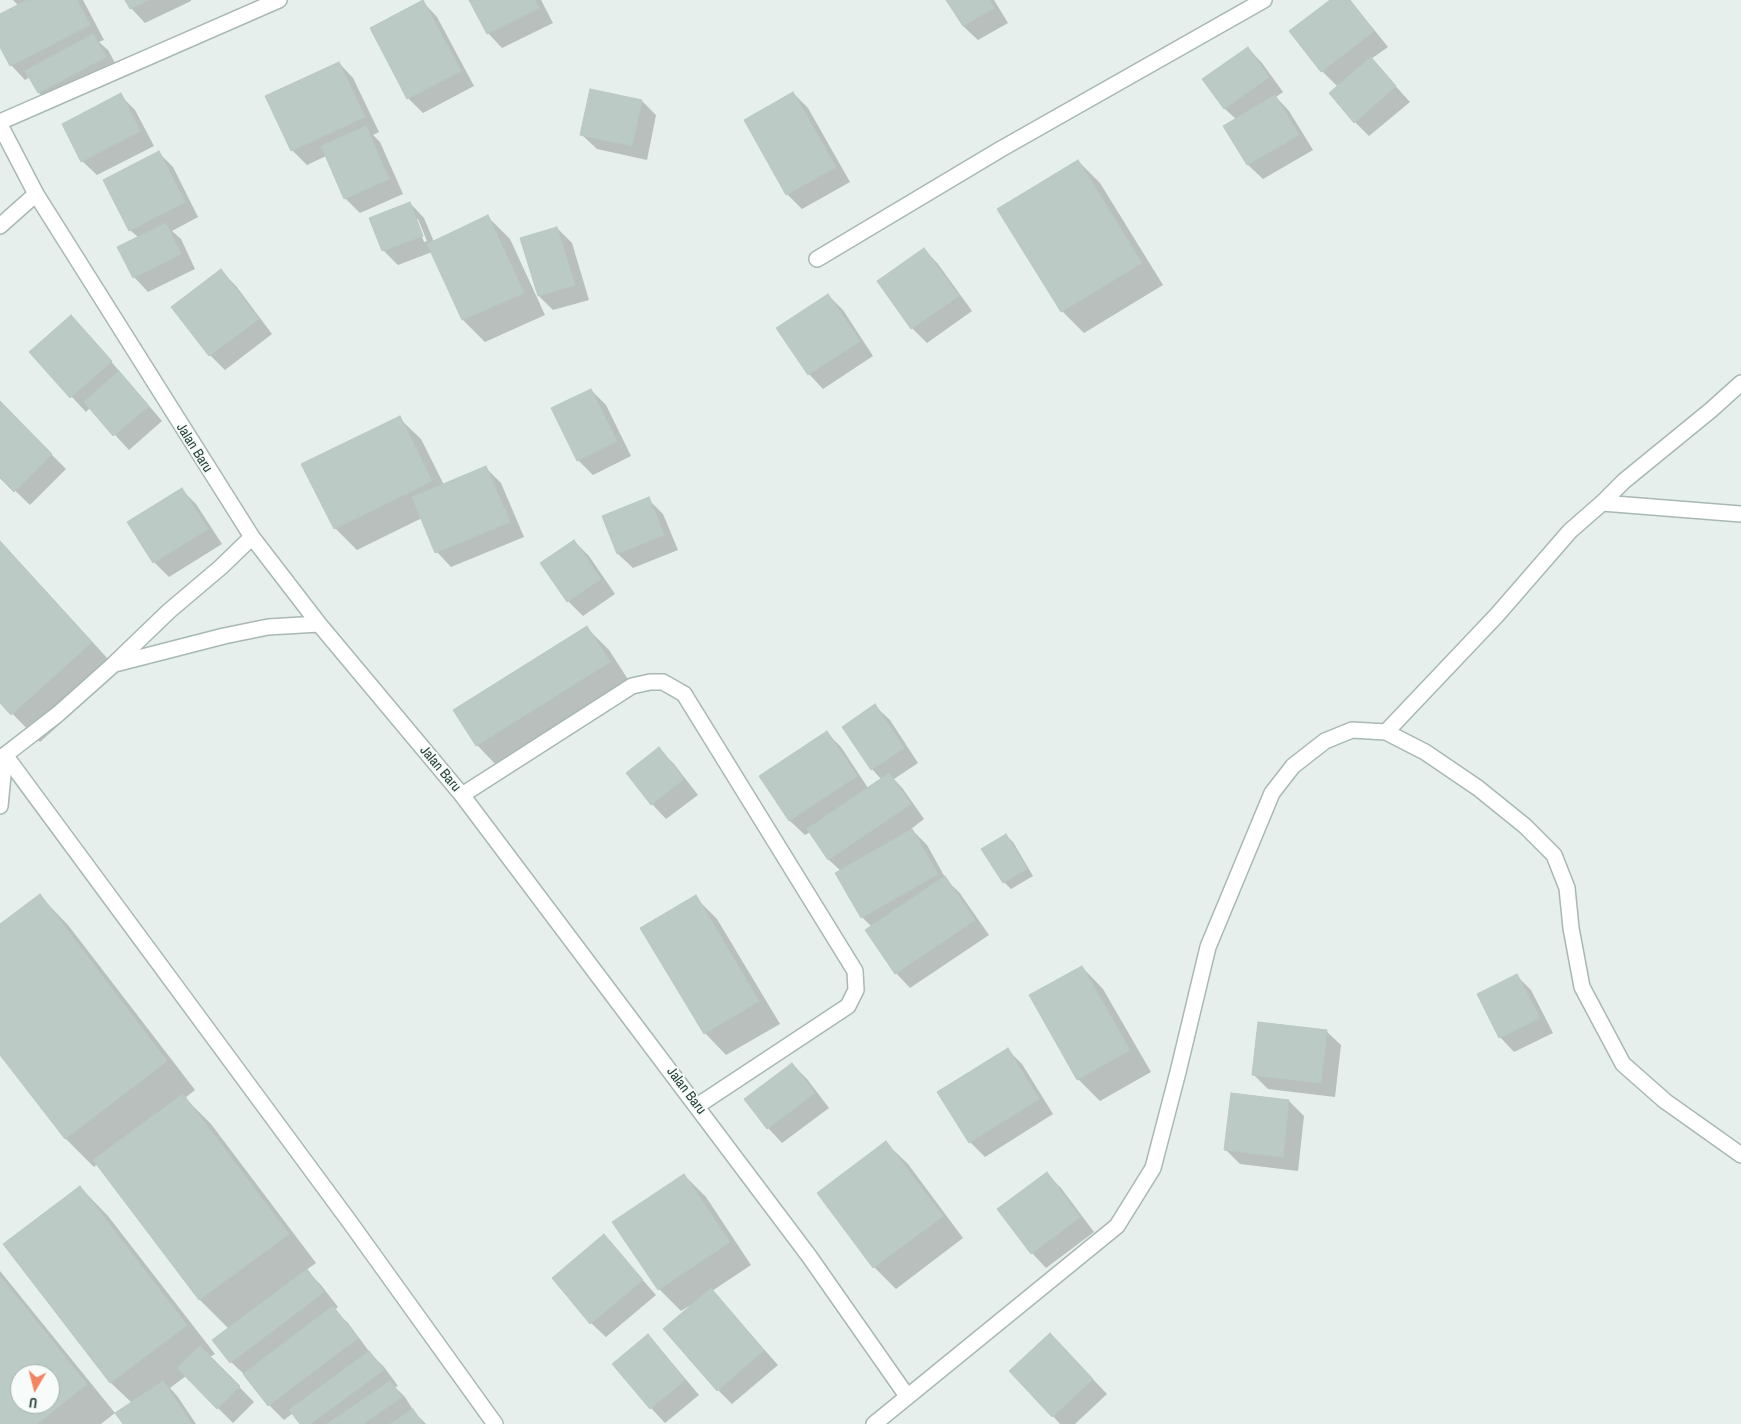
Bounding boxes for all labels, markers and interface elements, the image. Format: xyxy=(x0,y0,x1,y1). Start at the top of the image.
street label: Jalan Baru xyxy=(172,420,216,476)
street label: Jalan Baru xyxy=(416,743,464,795)
street label: Jalan Baru xyxy=(663,1064,709,1118)
north arrow xyxy=(10,1364,60,1414)
text: U xyxy=(28,1393,38,1412)

